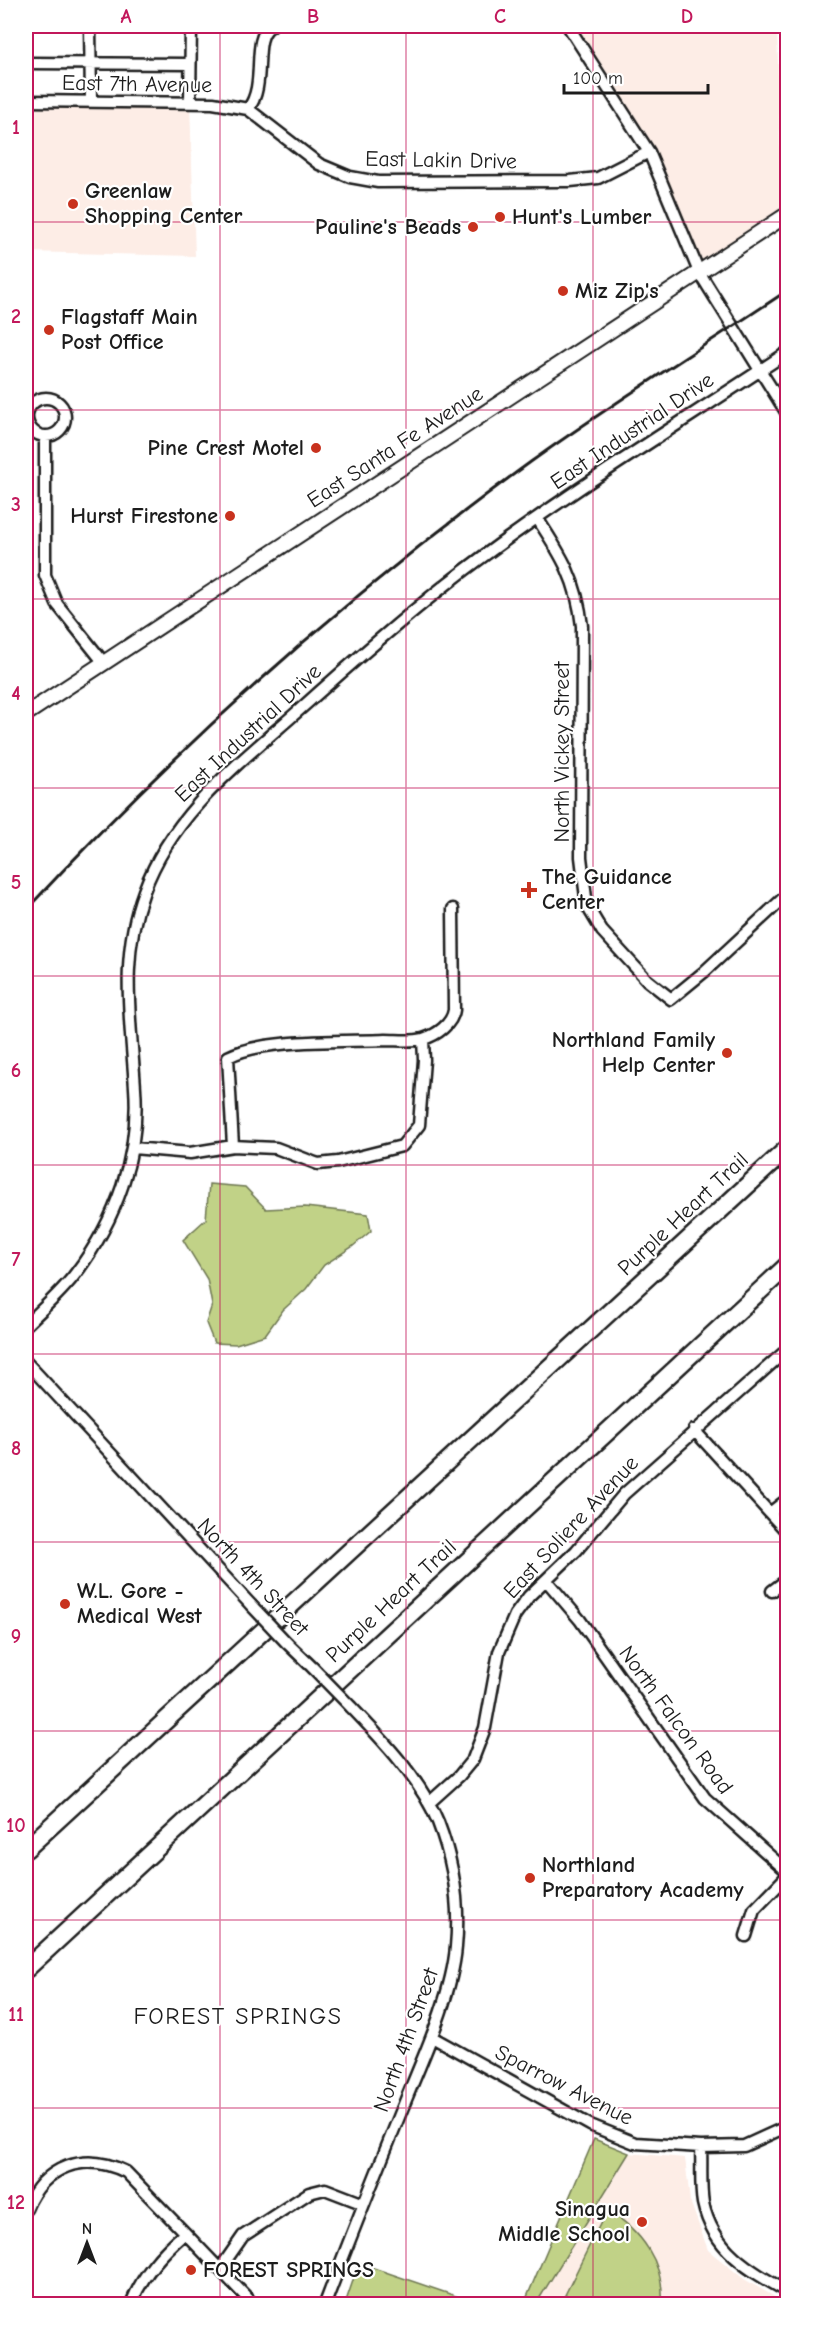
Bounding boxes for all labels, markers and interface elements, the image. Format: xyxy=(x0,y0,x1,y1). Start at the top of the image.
text: A xyxy=(120,5,132,28)
text: B xyxy=(307,5,319,28)
text: C xyxy=(494,5,506,28)
text: D xyxy=(681,5,693,28)
scale bar xyxy=(564,57,708,95)
text: 100 m xyxy=(573,68,623,89)
street label: East 7th Avenue xyxy=(62,70,212,98)
text: 1 xyxy=(12,116,20,139)
street label: East Lakin Drive xyxy=(365,146,517,174)
place label: Greenlaw Shopping Center xyxy=(85,178,243,229)
marker: Greenlaw Shopping Center xyxy=(66,197,80,211)
place label: Hunt's Lumber xyxy=(512,204,652,230)
marker: Hunt's Lumber xyxy=(493,210,507,224)
place label: Pauline's Beads xyxy=(315,214,461,240)
marker: Pauline's Beads xyxy=(466,220,480,234)
place label: Miz Zip's xyxy=(575,278,659,304)
marker: Miz Zip's xyxy=(556,284,570,298)
place label: Flagstaff Main Post Office xyxy=(61,304,198,355)
text: 2 xyxy=(11,305,21,328)
marker: Flagstaff Main Post Office xyxy=(42,323,56,337)
street label: East Industrial Drive xyxy=(545,367,719,495)
street label: East Santa Fe Avenue xyxy=(302,380,488,514)
place label: Pine Crest Motel xyxy=(148,435,304,461)
marker: Pine Crest Motel xyxy=(309,441,323,455)
text: 3 xyxy=(11,493,21,516)
place label: Hurst Firestone xyxy=(70,503,218,529)
marker: Hurst Firestone xyxy=(223,509,237,523)
street label: East Industrial Drive xyxy=(169,658,327,808)
street label: North Vickey Street xyxy=(549,661,575,843)
text: 4 xyxy=(11,682,21,705)
place label: The Guidance Center xyxy=(542,864,672,915)
text: 5 xyxy=(11,871,21,894)
marker: The Guidance Center xyxy=(520,881,538,899)
place label: Northland Family Help Center xyxy=(552,1027,716,1078)
marker: Northland Family Help Center xyxy=(720,1046,734,1060)
text: 6 xyxy=(11,1059,21,1082)
street label: Purple Heart Trail xyxy=(612,1147,754,1281)
text: 7 xyxy=(12,1248,21,1271)
text: 8 xyxy=(11,1437,21,1460)
street label: East Soliere Avenue xyxy=(498,1450,644,1604)
street label: North 4th Street xyxy=(192,1513,315,1642)
street label: Purple Heart Trail xyxy=(320,1534,462,1668)
place label: W.L. Gore - Medical West xyxy=(77,1578,203,1629)
marker: W.L. Gore - Medical West xyxy=(58,1597,72,1611)
text: 9 xyxy=(11,1625,21,1648)
street label: North Falcon Road xyxy=(613,1641,739,1799)
text: 10 xyxy=(6,1814,26,1837)
place label: Northland Preparatory Academy xyxy=(542,1852,744,1903)
marker: Northland Preparatory Academy xyxy=(523,1871,537,1885)
street label: North 4th Street xyxy=(368,1964,444,2116)
district label: FOREST SPRINGS xyxy=(134,2002,342,2030)
text: 11 xyxy=(8,2003,24,2026)
street label: Sparrow Avenue xyxy=(491,2039,637,2131)
text: 12 xyxy=(7,2191,25,2214)
place label: Sinagua Middle School xyxy=(498,2196,630,2247)
north arrow xyxy=(57,2213,117,2273)
marker: Sinagua Middle School xyxy=(635,2215,649,2229)
text: N xyxy=(82,2220,92,2238)
place label: FOREST SPRINGS xyxy=(203,2257,374,2283)
marker: FOREST SPRINGS xyxy=(184,2263,198,2277)

